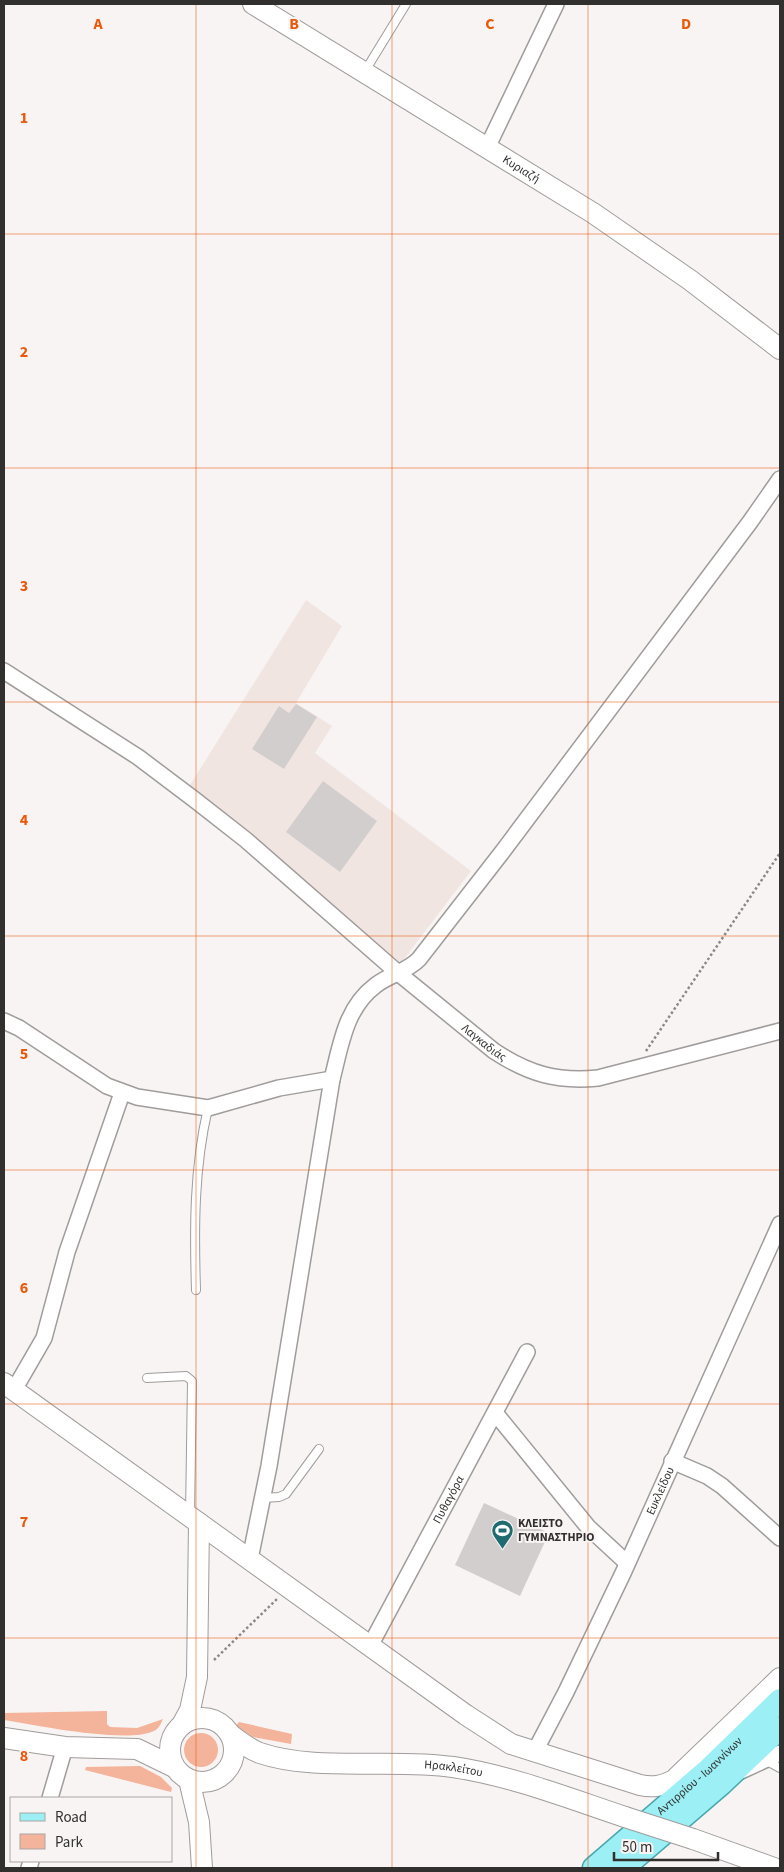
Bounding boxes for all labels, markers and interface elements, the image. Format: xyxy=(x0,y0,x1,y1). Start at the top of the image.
text: A xyxy=(92,13,103,35)
text: B xyxy=(289,13,299,35)
text: C xyxy=(485,13,495,35)
text: D xyxy=(681,13,691,35)
text: 1 xyxy=(20,107,28,129)
street label: Κυριαζή xyxy=(499,151,543,187)
text: 2 xyxy=(20,341,28,363)
text: 3 xyxy=(20,575,28,597)
text: 4 xyxy=(20,809,29,831)
street label: Λαγκαδιάς xyxy=(458,1020,510,1065)
text: 5 xyxy=(20,1043,28,1065)
text: 6 xyxy=(20,1277,28,1299)
street label: Ευκλείδου xyxy=(642,1464,678,1518)
street label: Πυθαγόρα xyxy=(428,1472,468,1527)
text: 7 xyxy=(20,1511,28,1533)
place label: ΚΛΕΙΣΤΟ ΓΥΜΝΑΣΤΗΡΙΟ xyxy=(518,1515,595,1546)
sports icon: ΚΛΕΙΣΤΟ ΓΥΜΝΑΣΤΗΡΙΟ xyxy=(490,1518,514,1549)
street label: Αντιρρίου - Ιωαννίνων xyxy=(653,1733,746,1819)
text: 8 xyxy=(20,1745,28,1767)
street label: Ηρακλείτου xyxy=(424,1756,484,1781)
legend xyxy=(10,1797,172,1862)
text: Road xyxy=(55,1807,87,1828)
scale bar xyxy=(614,1830,718,1862)
text: Park xyxy=(55,1832,84,1853)
text: 50 m xyxy=(622,1837,652,1858)

